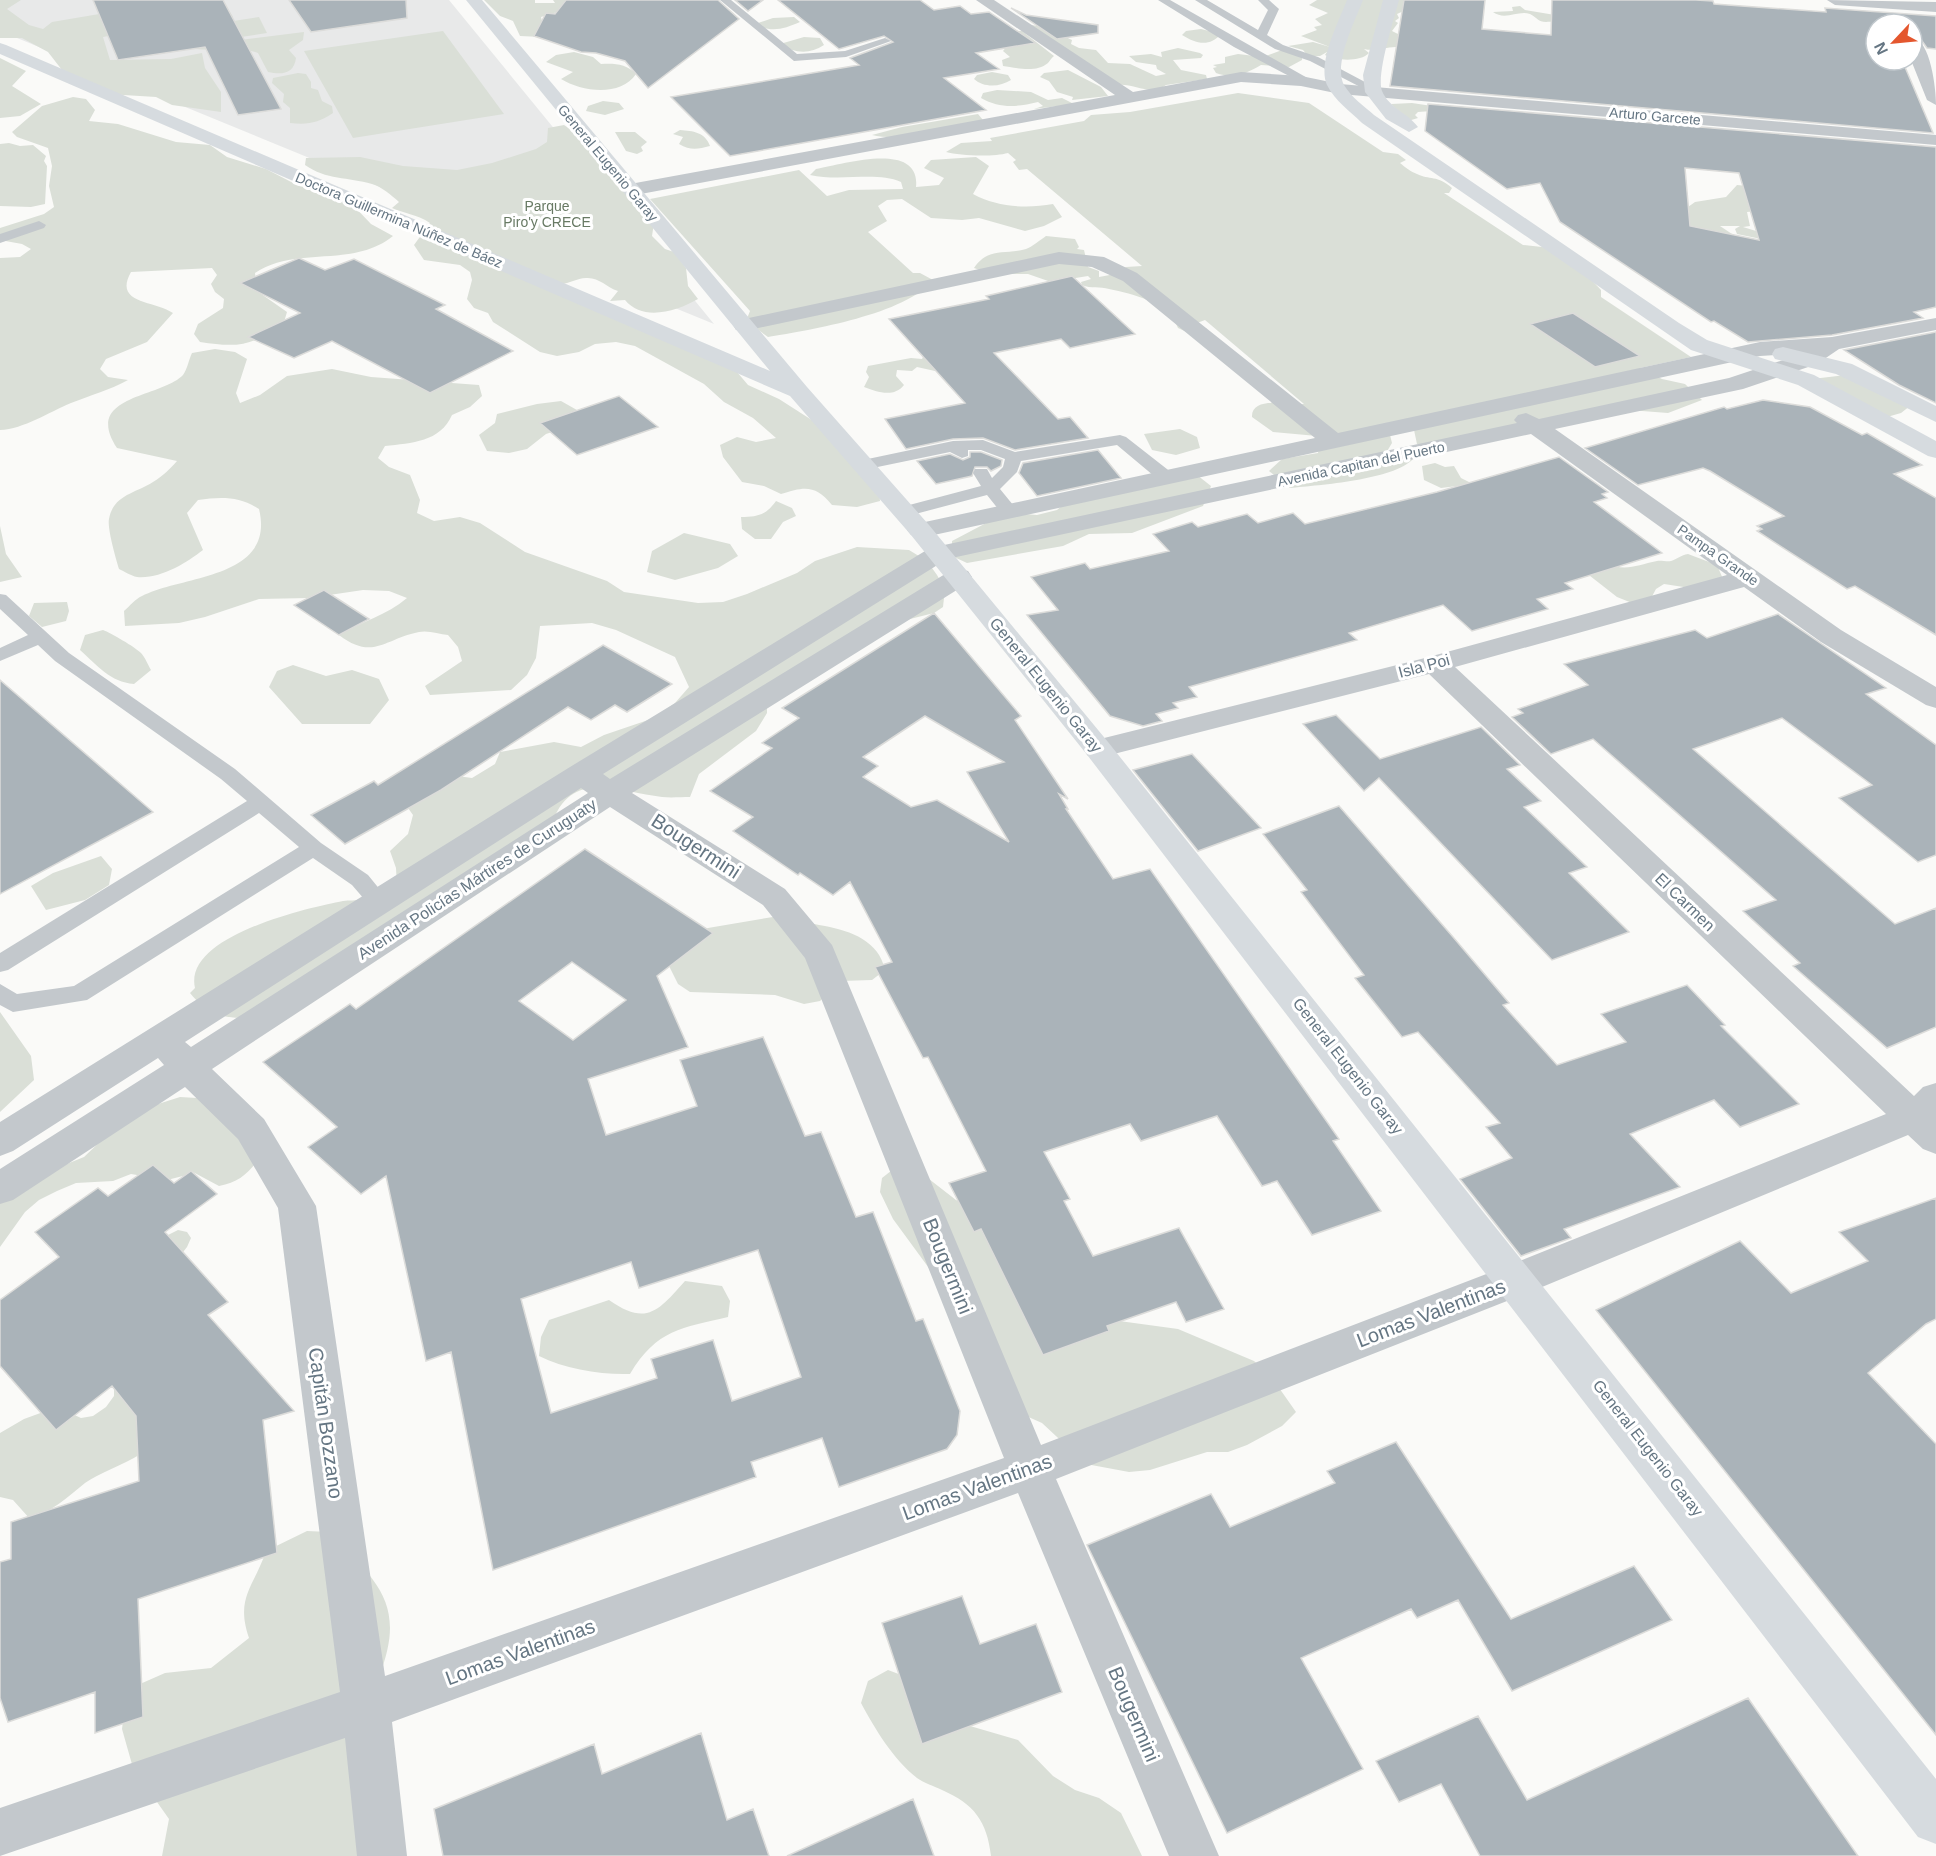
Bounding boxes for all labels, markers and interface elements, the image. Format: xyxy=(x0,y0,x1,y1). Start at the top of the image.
north arrow xyxy=(1864,12,1924,72)
text: N xyxy=(1871,39,1891,57)
street label: General Eugenio Garay xyxy=(555,102,661,224)
street label: Arturo Garcete xyxy=(1609,104,1702,128)
street label: Doctora Guillermina Núñez de Báez xyxy=(293,169,505,271)
park label: Parque Piro'y CRECE xyxy=(503,198,591,230)
street label: Avenida Capitan del Puerto xyxy=(1276,438,1446,490)
street label: Pampa Grande xyxy=(1675,521,1762,589)
street label: General Eugenio Garay xyxy=(986,614,1106,756)
street label: Isla Poi xyxy=(1396,651,1452,681)
street label: Avenida Policías Mártires de Curuguaty xyxy=(355,795,599,963)
street label: Bougermini xyxy=(648,809,744,883)
street label: El Carmen xyxy=(1652,870,1718,934)
street label: General Eugenio Garay xyxy=(1290,995,1406,1137)
street label: Bougermini xyxy=(919,1215,977,1317)
street label: Lomas Valentinas xyxy=(1354,1275,1508,1351)
street label: Capitán Bozzano xyxy=(305,1346,347,1500)
street label: General Eugenio Garay xyxy=(1590,1377,1706,1519)
street label: Lomas Valentinas xyxy=(899,1450,1055,1524)
street label: Lomas Valentinas xyxy=(442,1615,598,1689)
street label: Bougermini xyxy=(1104,1663,1164,1765)

